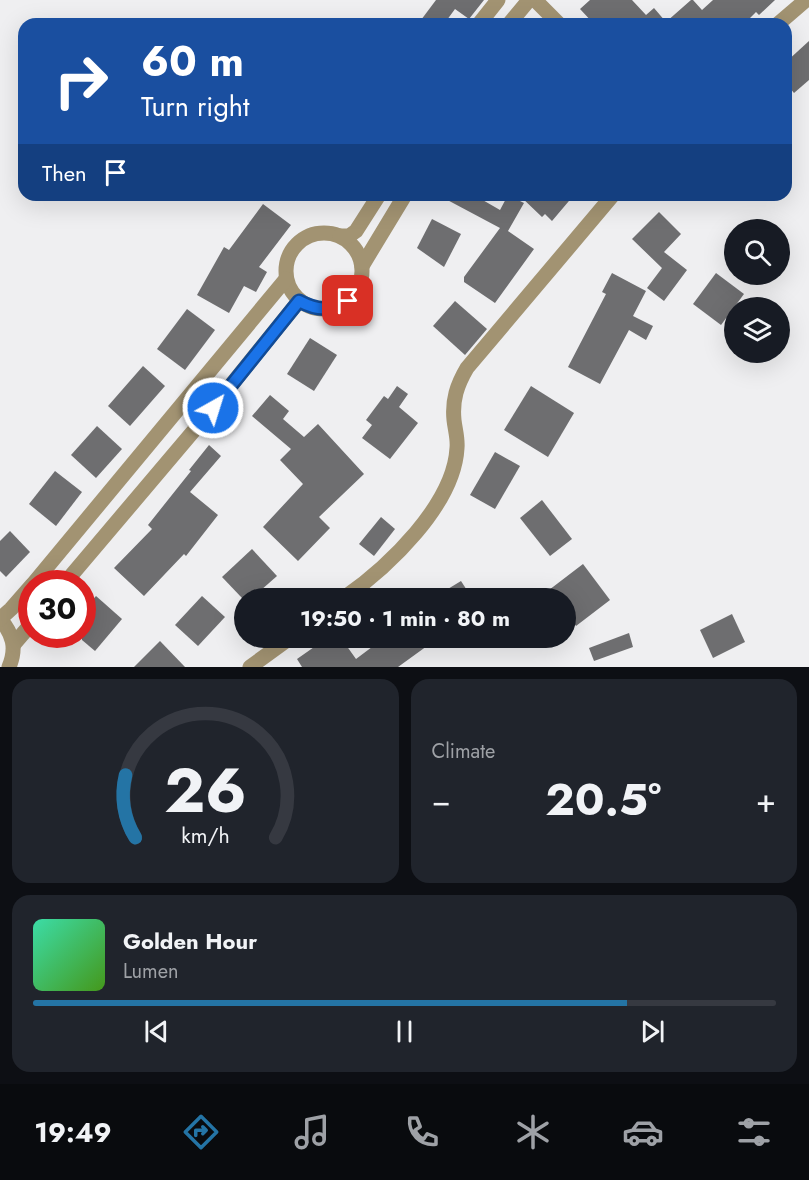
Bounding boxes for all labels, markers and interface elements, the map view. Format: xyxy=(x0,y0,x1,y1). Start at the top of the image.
text: 60 m xyxy=(141,31,244,92)
icon: right xyxy=(42,42,120,120)
text: Turn right xyxy=(141,87,249,126)
icon: arrive xyxy=(99,156,132,189)
text: Then xyxy=(42,157,87,189)
map controls xyxy=(724,219,790,363)
button: search xyxy=(724,219,790,285)
pin xyxy=(322,275,373,326)
icon: arrive xyxy=(331,284,364,317)
button: layers xyxy=(724,297,790,363)
position arrow xyxy=(181,376,245,440)
speed limit sign: 30 xyxy=(18,570,96,648)
text: 19:50 · 1 min · 80 m xyxy=(300,602,510,634)
text: Climate xyxy=(432,737,495,766)
text: 26 xyxy=(164,745,247,835)
text: 20.5° xyxy=(545,767,661,832)
text: − xyxy=(432,777,451,824)
text: + xyxy=(756,777,776,824)
text: km/h xyxy=(181,820,229,851)
text: Golden Hour xyxy=(123,925,257,957)
text: Lumen xyxy=(123,957,179,986)
icon: previous xyxy=(140,1015,173,1048)
icon: pause xyxy=(388,1015,421,1048)
icon: next xyxy=(636,1015,669,1048)
icon: directions xyxy=(180,1111,222,1153)
icon: music xyxy=(291,1111,333,1153)
icon: phone xyxy=(401,1111,443,1153)
icon: climate xyxy=(512,1111,554,1153)
icon: car xyxy=(622,1111,664,1153)
icon: filters xyxy=(733,1111,775,1153)
text: 19:49 xyxy=(34,1113,112,1152)

